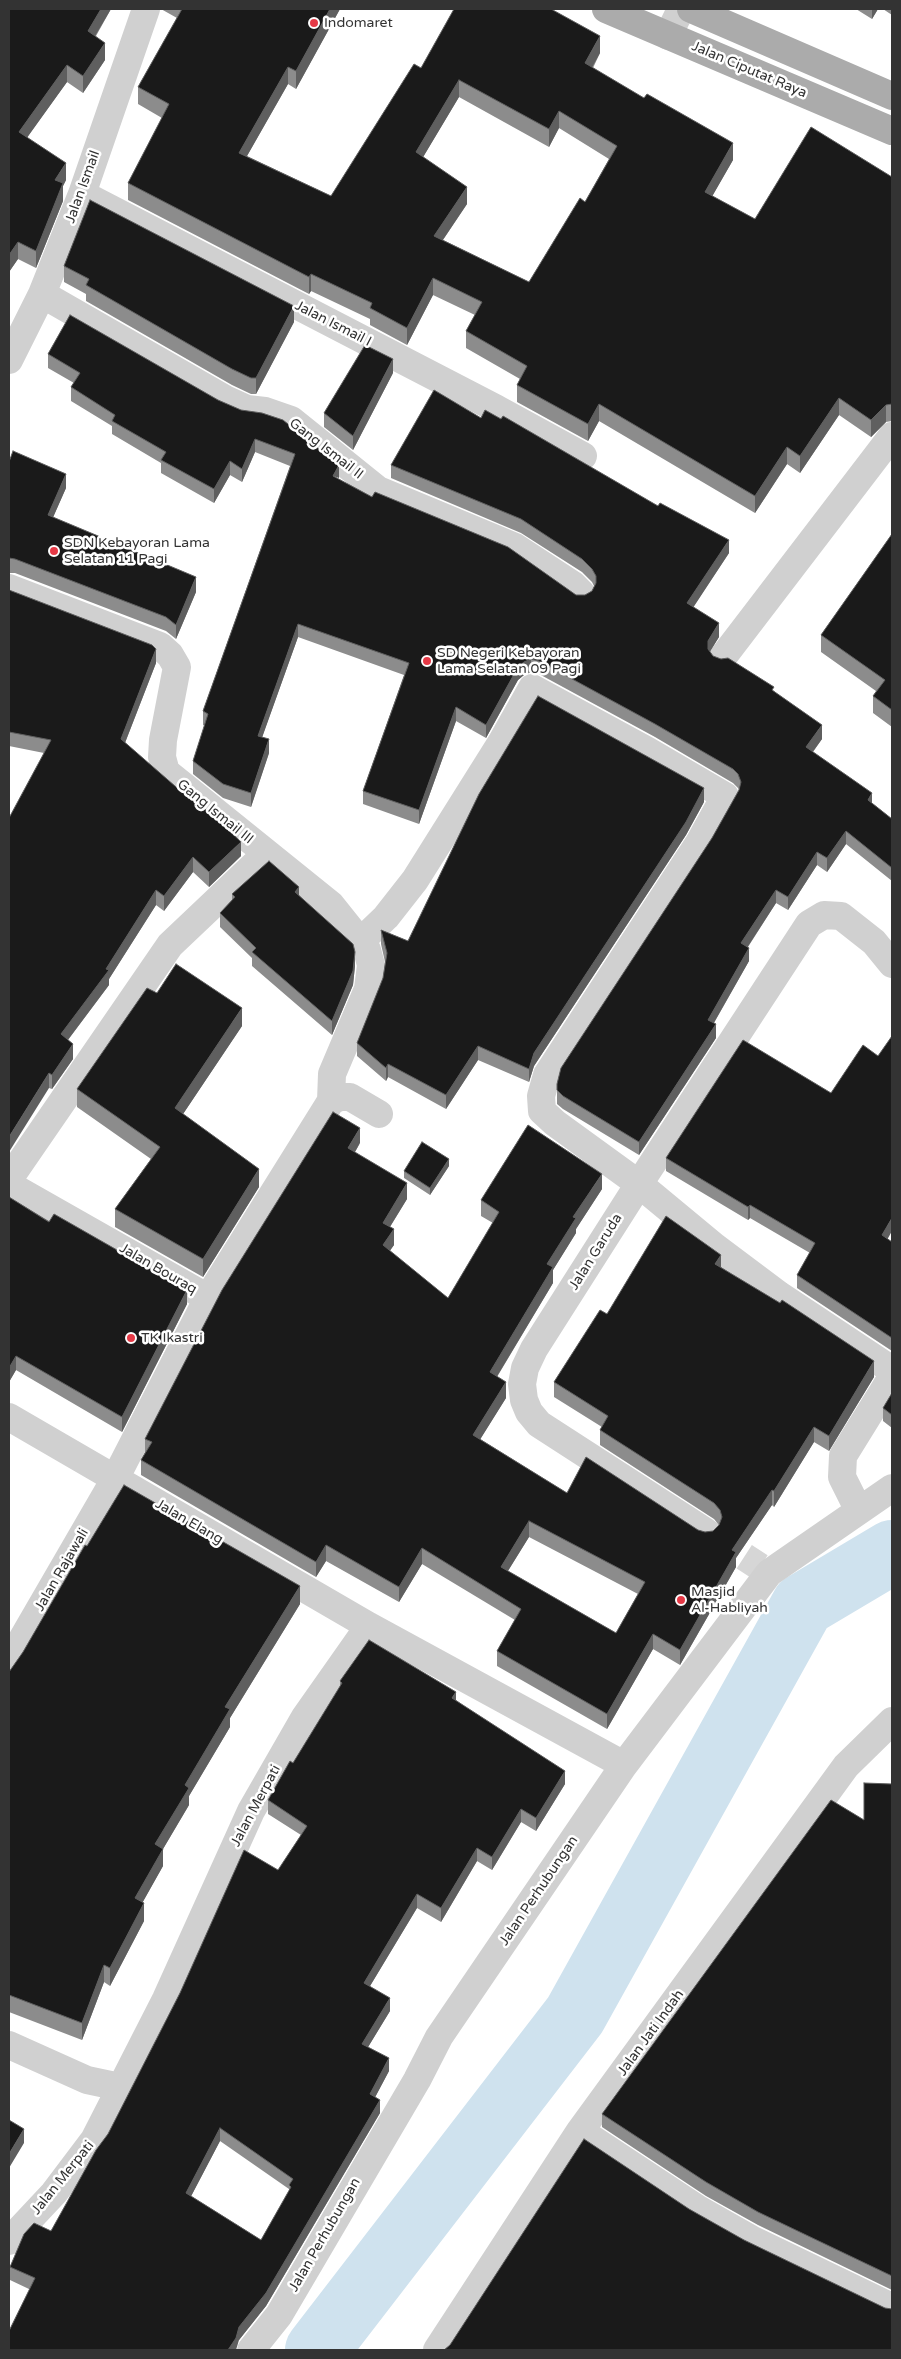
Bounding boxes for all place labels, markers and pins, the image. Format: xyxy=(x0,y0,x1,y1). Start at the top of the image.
place label: Indomaret xyxy=(324,15,393,31)
marker: Indomaret xyxy=(308,17,320,29)
place label: SDN Kebayoran Lama Selatan 11 Pagi xyxy=(64,535,210,568)
marker: SDN Kebayoran Lama Selatan 11 Pagi xyxy=(48,545,60,557)
place label: SD Negeri Kebayoran Lama Selatan 09 Pagi xyxy=(437,645,581,678)
marker: SD Negeri Kebayoran Lama Selatan 09 Pagi xyxy=(421,655,433,667)
place label: TK Ikastri xyxy=(141,1330,203,1346)
marker: TK Ikastri xyxy=(125,1332,137,1344)
place label: Masjid Al-Habliyah xyxy=(691,1584,768,1616)
marker: Masjid Al-Habliyah xyxy=(675,1594,687,1606)

